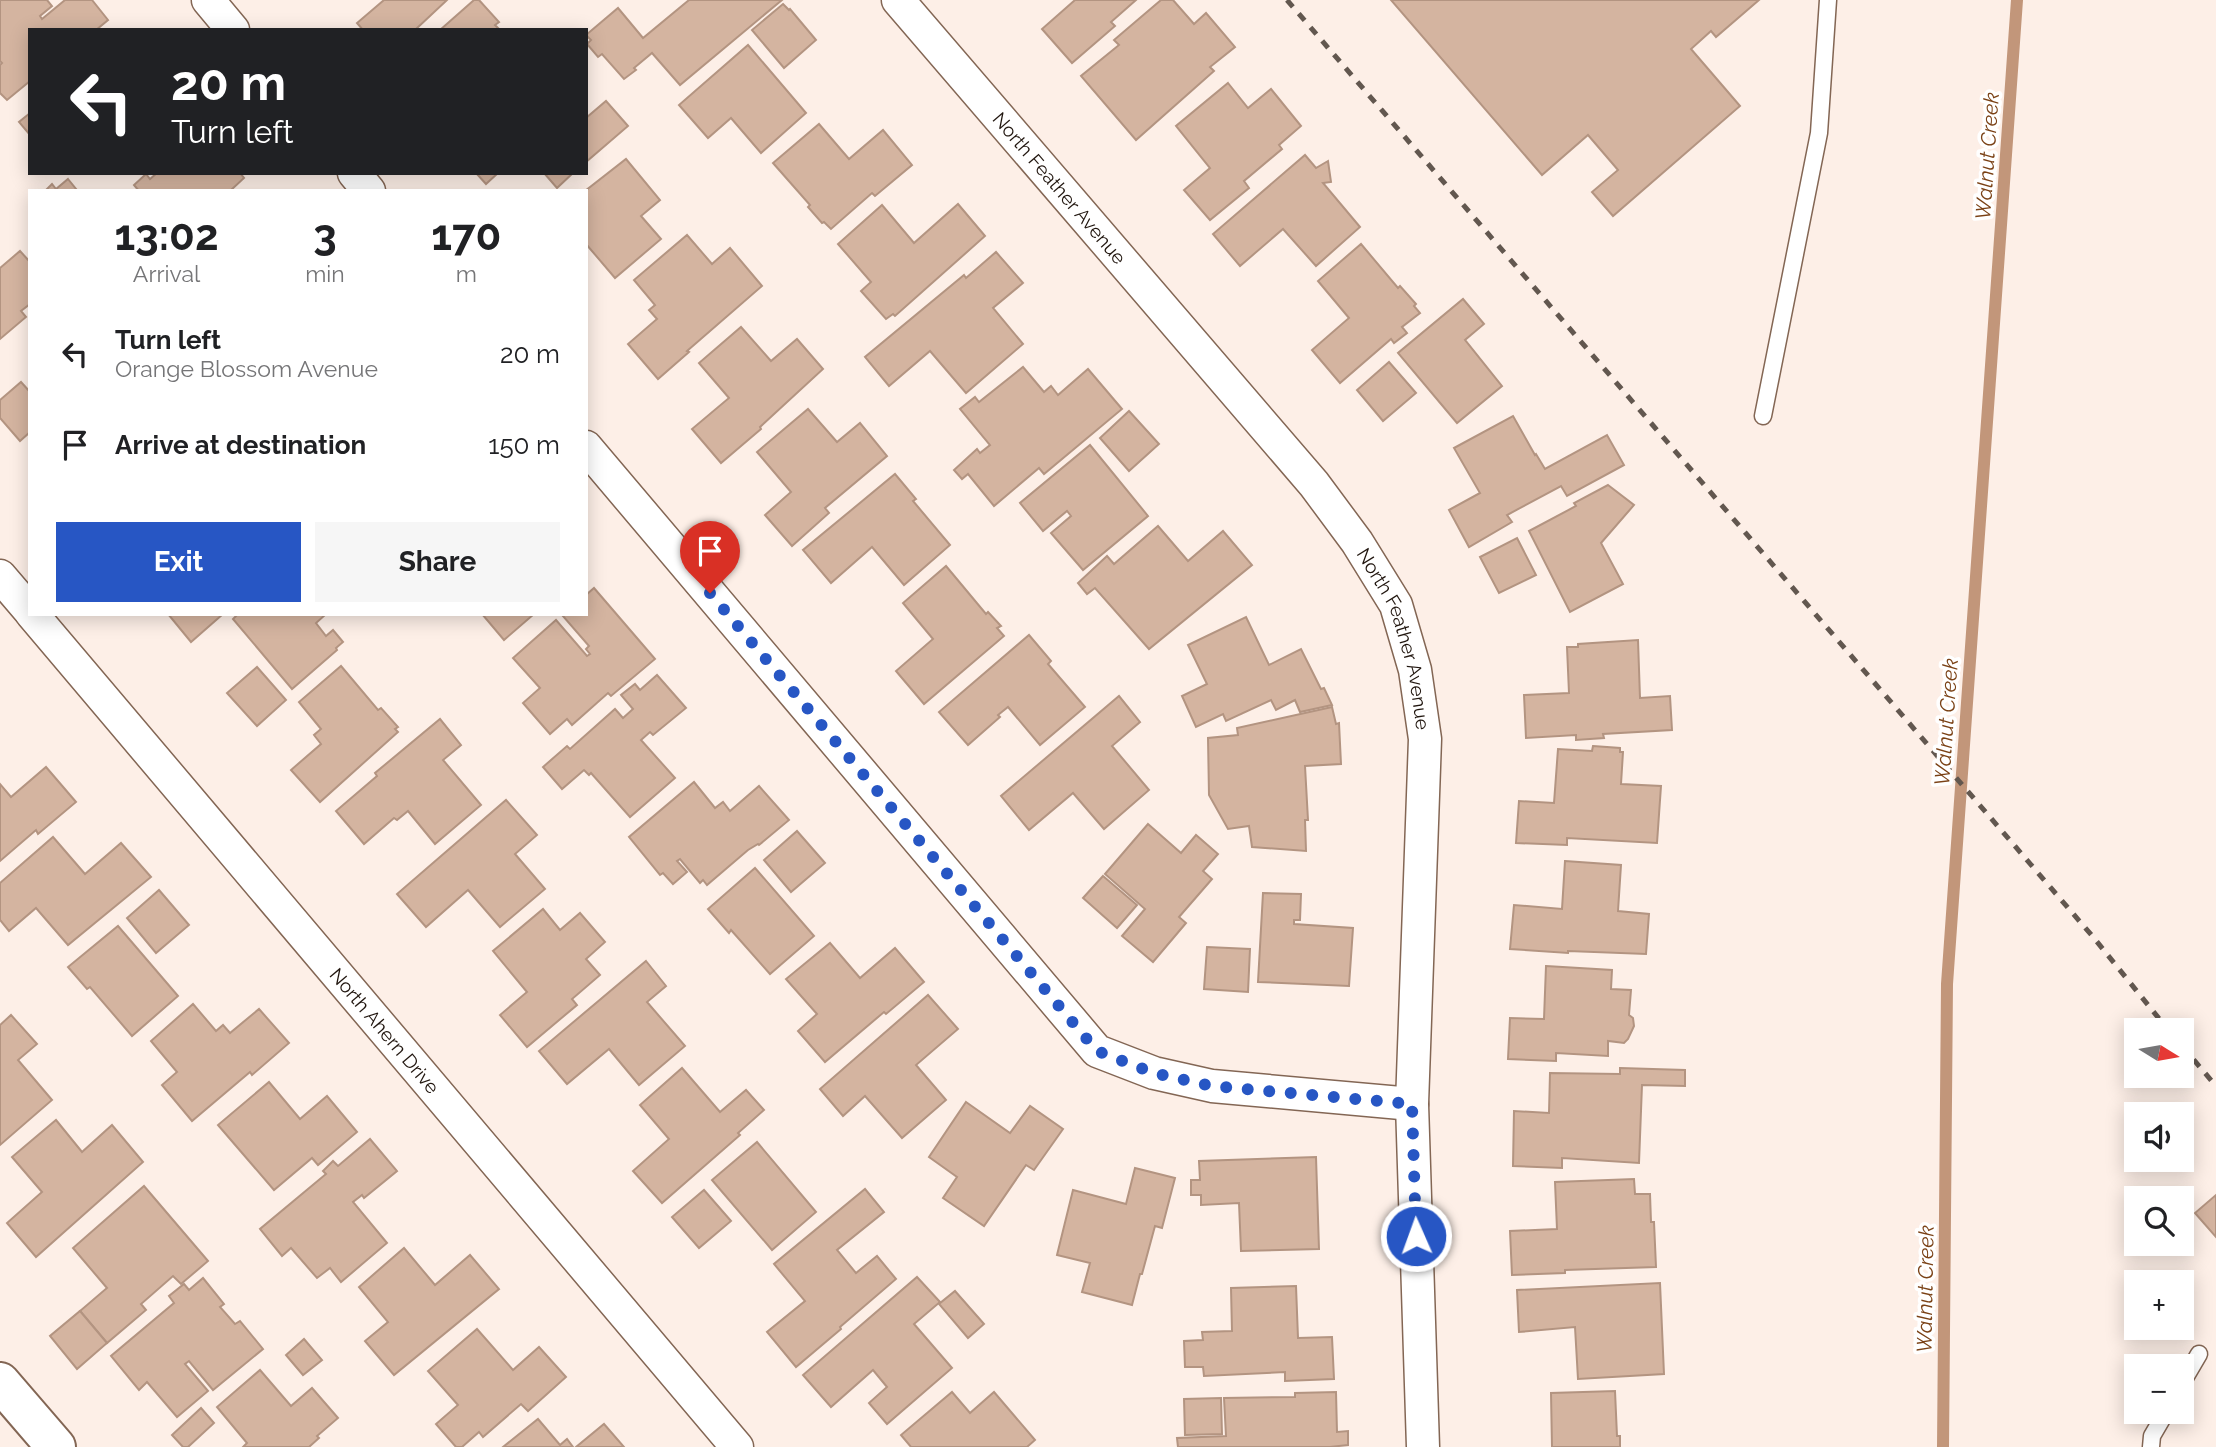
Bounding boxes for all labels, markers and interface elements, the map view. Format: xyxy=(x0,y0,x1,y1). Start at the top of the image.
text: 20 m xyxy=(171,54,286,111)
icon: left xyxy=(56,56,147,147)
water label: Walnut Creek xyxy=(1970,91,2004,221)
street label: North Feather Avenue xyxy=(989,108,1131,268)
text: Turn left xyxy=(171,113,293,150)
text: 13:02 xyxy=(115,211,219,260)
text: 3 xyxy=(313,211,337,260)
text: 170 xyxy=(431,211,501,260)
text: Arrival xyxy=(133,260,200,287)
text: min xyxy=(305,260,345,287)
text: m xyxy=(456,260,477,287)
text: Turn left xyxy=(115,325,221,355)
icon: left xyxy=(56,335,94,373)
text: 20 m xyxy=(500,339,560,369)
text: Orange Blossom Avenue xyxy=(115,355,378,382)
icon: arrive xyxy=(56,426,94,464)
text: Arrive at destination xyxy=(115,430,366,460)
text: 150 m xyxy=(488,430,560,460)
pin xyxy=(680,521,740,593)
button: Exit xyxy=(56,522,301,602)
button: Share xyxy=(315,522,560,602)
icon: arrive xyxy=(691,532,729,570)
street label: North Feather Avenue xyxy=(1353,544,1435,731)
water label: Walnut Creek xyxy=(1929,657,1963,787)
street label: North Ahern Drive xyxy=(326,964,444,1098)
north arrow xyxy=(2124,1018,2194,1088)
map controls xyxy=(2124,1018,2194,1424)
button: sound xyxy=(2124,1102,2194,1172)
button: search xyxy=(2124,1186,2194,1256)
position arrow xyxy=(1379,1199,1453,1273)
water label: Walnut Creek xyxy=(1911,1225,1939,1353)
button: + xyxy=(2124,1270,2194,1340)
button: − xyxy=(2124,1354,2194,1424)

